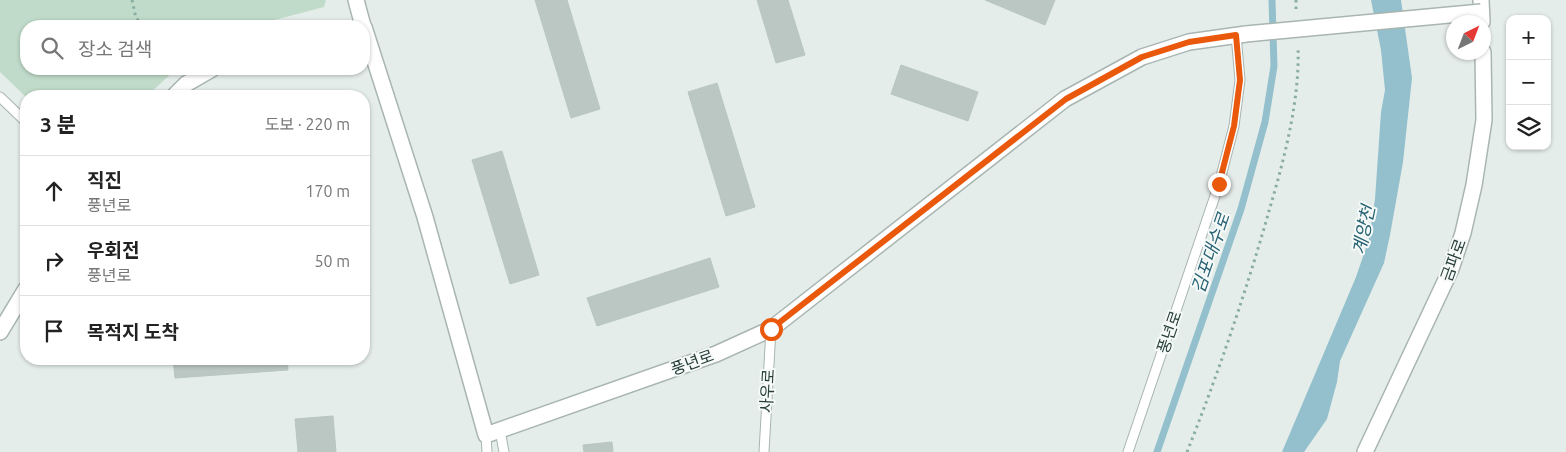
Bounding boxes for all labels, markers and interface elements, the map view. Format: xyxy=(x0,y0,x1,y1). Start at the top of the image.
north arrow xyxy=(1446,15,1491,60)
map controls xyxy=(1506,15,1551,150)
button: + xyxy=(1506,15,1551,60)
search box xyxy=(20,20,370,75)
icon: search xyxy=(38,34,66,62)
text: 장소 검색 xyxy=(78,38,152,60)
button: − xyxy=(1506,60,1551,105)
button: layers xyxy=(1506,105,1551,150)
text: 3 분 xyxy=(40,112,76,136)
text: 도보 · 220 m xyxy=(265,115,350,133)
text: 직진 xyxy=(87,169,122,191)
route end xyxy=(1208,173,1231,196)
icon: ahead xyxy=(40,177,68,205)
text: 170 m xyxy=(305,182,350,200)
text: 풍년로 xyxy=(87,196,131,214)
water label: 계양천 xyxy=(1348,201,1378,256)
water label: 김포대수로 xyxy=(1187,209,1233,295)
street label: 금파로 xyxy=(1437,236,1469,284)
text: 우회전 xyxy=(87,239,139,261)
icon: right xyxy=(40,247,68,275)
text: 50 m xyxy=(314,252,350,270)
text: 풍년로 xyxy=(87,266,131,284)
street label: 풍년로 xyxy=(1153,308,1185,356)
icon: arrive xyxy=(40,317,68,345)
route start xyxy=(760,318,783,341)
text: 목적지 도착 xyxy=(87,321,179,343)
street label: 풍년로 xyxy=(668,346,716,378)
street label: 사우로 xyxy=(757,368,777,414)

